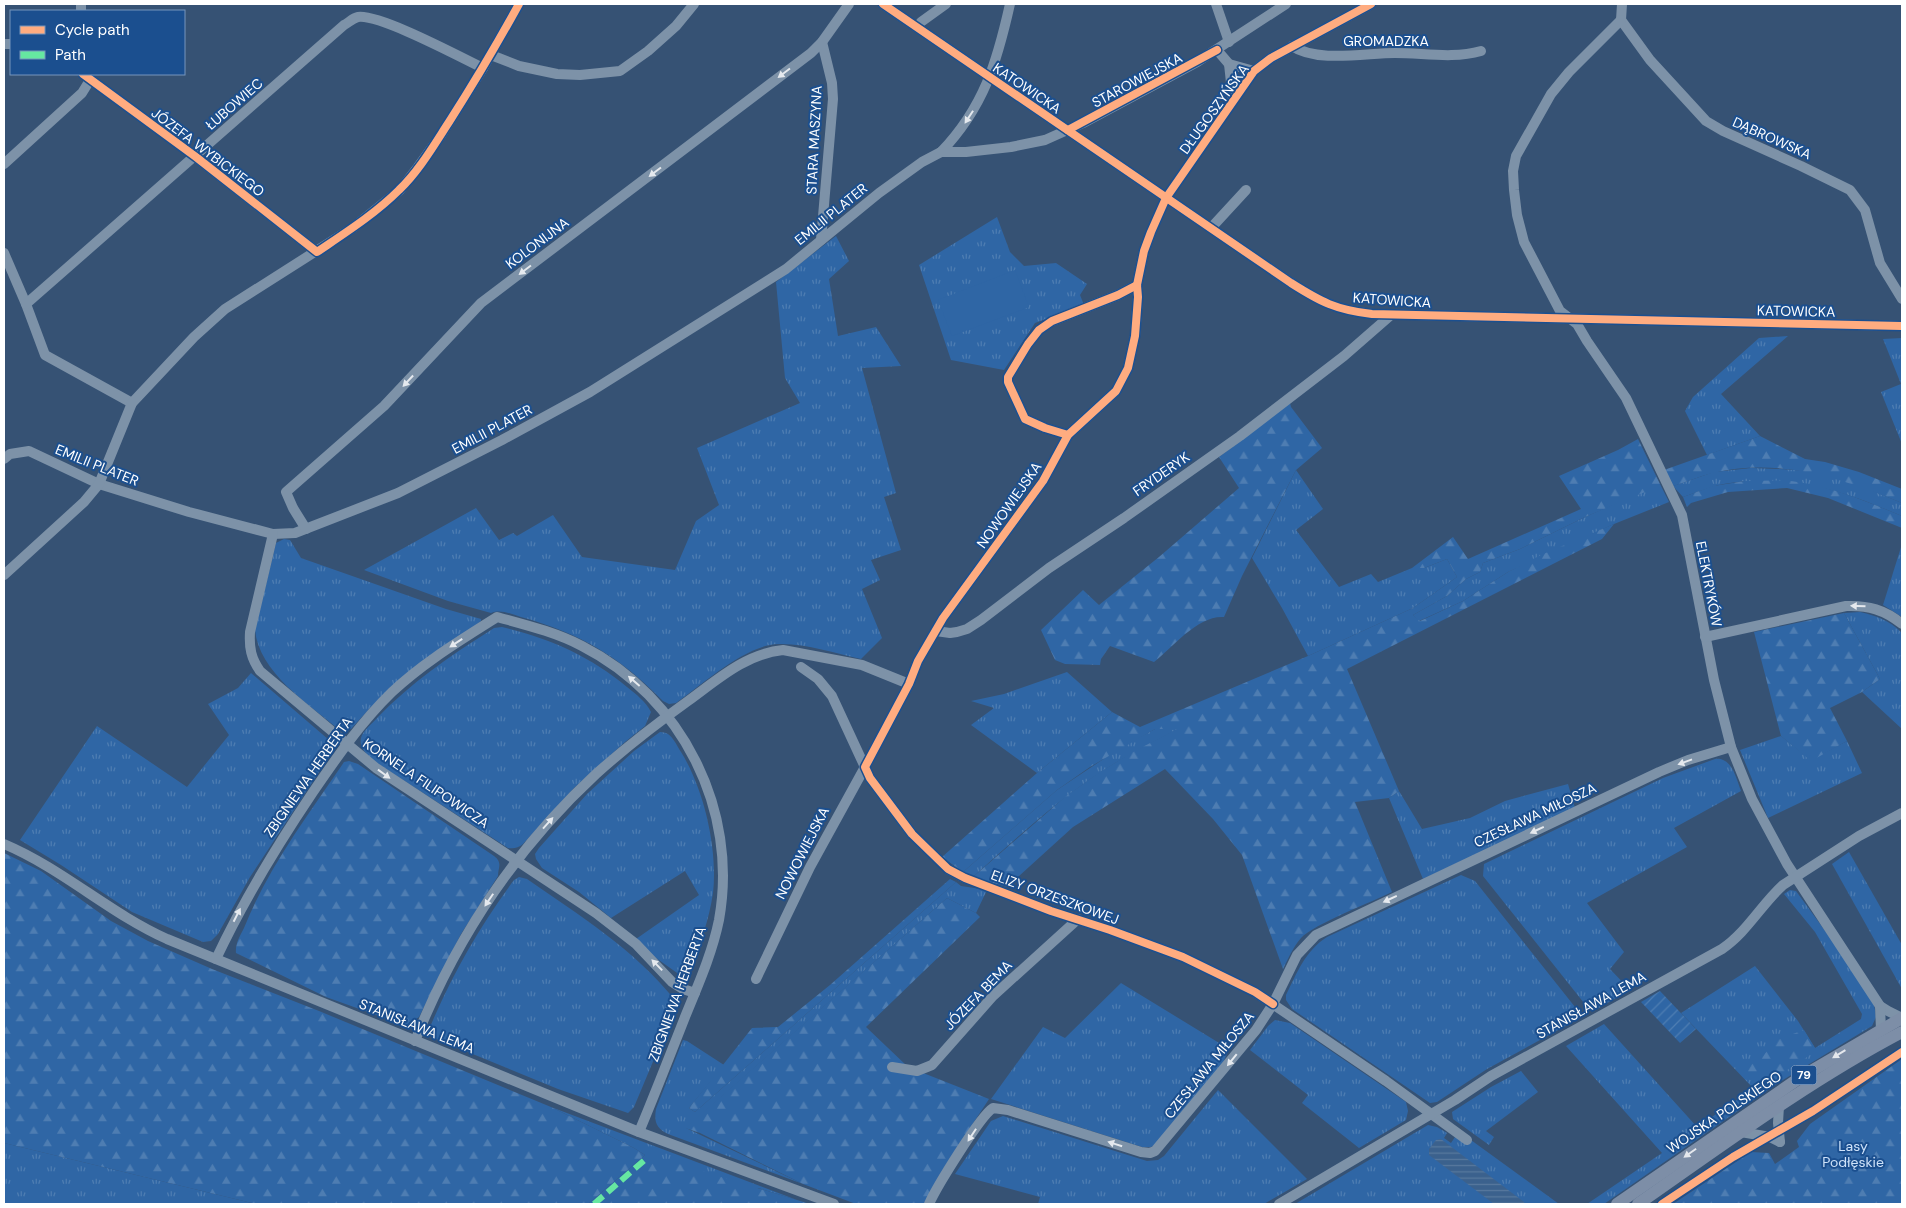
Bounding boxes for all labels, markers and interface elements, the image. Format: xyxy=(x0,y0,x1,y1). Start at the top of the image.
legend xyxy=(10,10,185,75)
text: Cycle path xyxy=(55,20,130,40)
street label: GROMADZKA xyxy=(1343,32,1429,50)
text: Path xyxy=(55,45,86,65)
street label: STAROWIEJSKA xyxy=(1089,49,1185,111)
street label: KATOWICKA xyxy=(989,59,1065,117)
street label: DŁUGOSZYŃSKA xyxy=(1175,61,1253,157)
one-way arrow xyxy=(778,68,791,79)
street label: ŁUBOWIEC xyxy=(202,74,266,134)
street label: STARA MASZYNA xyxy=(802,85,826,195)
street label: JÓZEFA WYBICKIEGO xyxy=(148,104,268,201)
one-way arrow xyxy=(964,110,974,123)
street label: DĄBROWSKA xyxy=(1730,113,1814,163)
one-way arrow xyxy=(649,166,662,177)
street label: EMILII PLATER xyxy=(791,179,871,249)
street label: KOLONIJNA xyxy=(502,213,572,273)
one-way arrow xyxy=(518,265,532,275)
street label: KATOWICKA xyxy=(1352,288,1432,312)
street label: KATOWICKA xyxy=(1757,301,1835,321)
one-way arrow xyxy=(402,375,414,387)
street label: EMILII PLATER xyxy=(449,400,535,458)
street label: EMILII PLATER xyxy=(53,440,141,490)
street label: FRYDERYK xyxy=(1129,448,1193,500)
street label: NOWOWIEJSKA xyxy=(973,458,1045,552)
street label: ELEKTRYKÓW xyxy=(1692,540,1726,629)
one-way arrow xyxy=(1850,602,1866,610)
one-way arrow xyxy=(449,638,462,648)
one-way arrow xyxy=(628,675,641,686)
street label: ZBIGNIEWA HERBERTA xyxy=(260,713,356,841)
street label: KORNELA FILIPOWICZA xyxy=(359,734,493,832)
one-way arrow xyxy=(1677,758,1692,766)
one-way arrow xyxy=(378,769,391,779)
street label: CZESŁAWA MIŁOSZA xyxy=(1471,779,1599,851)
street label: NOWOWIEJSKA xyxy=(771,804,833,902)
one-way arrow xyxy=(542,818,554,830)
one-way arrow xyxy=(1530,826,1544,834)
street label: ELIZY ORZESZKOWEJ xyxy=(989,865,1121,929)
one-way arrow xyxy=(484,894,493,907)
one-way arrow xyxy=(1383,895,1397,903)
one-way arrow xyxy=(233,908,241,922)
street label: ZBIGNIEWA HERBERTA xyxy=(644,924,710,1064)
street label: JÓZEFA BEMA xyxy=(940,956,1016,1034)
one-way arrow xyxy=(651,959,663,971)
street label: STANISŁAWA LEMA xyxy=(1533,967,1649,1043)
street label: STANISŁAWA LEMA xyxy=(357,995,477,1057)
street label: CZESŁAWA MIŁOSZA xyxy=(1160,1008,1258,1122)
one-way arrow xyxy=(1832,1050,1847,1058)
one-way arrow xyxy=(1227,1053,1238,1066)
road number: 79 xyxy=(1792,1066,1816,1084)
street label: WOJSKA POLSKIEGO xyxy=(1663,1067,1785,1157)
one-way arrow xyxy=(967,1128,976,1142)
park label: Lasy Podłęskie xyxy=(1822,1137,1884,1171)
one-way arrow xyxy=(1107,1140,1122,1147)
one-way arrow xyxy=(1683,1148,1697,1158)

